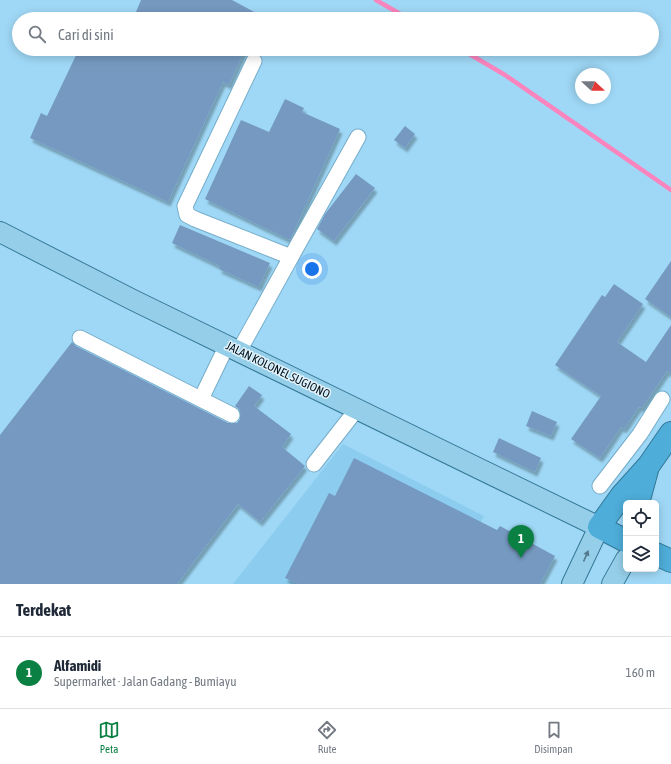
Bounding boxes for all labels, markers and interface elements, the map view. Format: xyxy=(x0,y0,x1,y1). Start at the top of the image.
search box xyxy=(12,12,659,56)
icon: search xyxy=(26,23,48,45)
text: Cari di sini xyxy=(58,26,114,43)
north arrow xyxy=(575,68,611,104)
your location xyxy=(302,259,322,279)
street label: JALAN KOLONEL SUGIONO xyxy=(224,339,332,401)
map controls xyxy=(623,500,659,572)
button: locate xyxy=(623,500,659,536)
pin: 1 xyxy=(508,525,534,558)
button: layers xyxy=(623,536,659,572)
one-way arrow xyxy=(583,550,589,562)
text: Terdekat xyxy=(16,600,71,620)
text: Alfamidi xyxy=(54,657,101,674)
text: 1 xyxy=(26,665,32,680)
text: 160 m xyxy=(626,665,655,680)
text: Supermarket · Jalan Gadang - Bumiayu xyxy=(54,674,236,689)
tab: Peta xyxy=(98,719,120,755)
tab: Rute xyxy=(316,719,338,755)
tab: Disimpan xyxy=(534,719,573,755)

